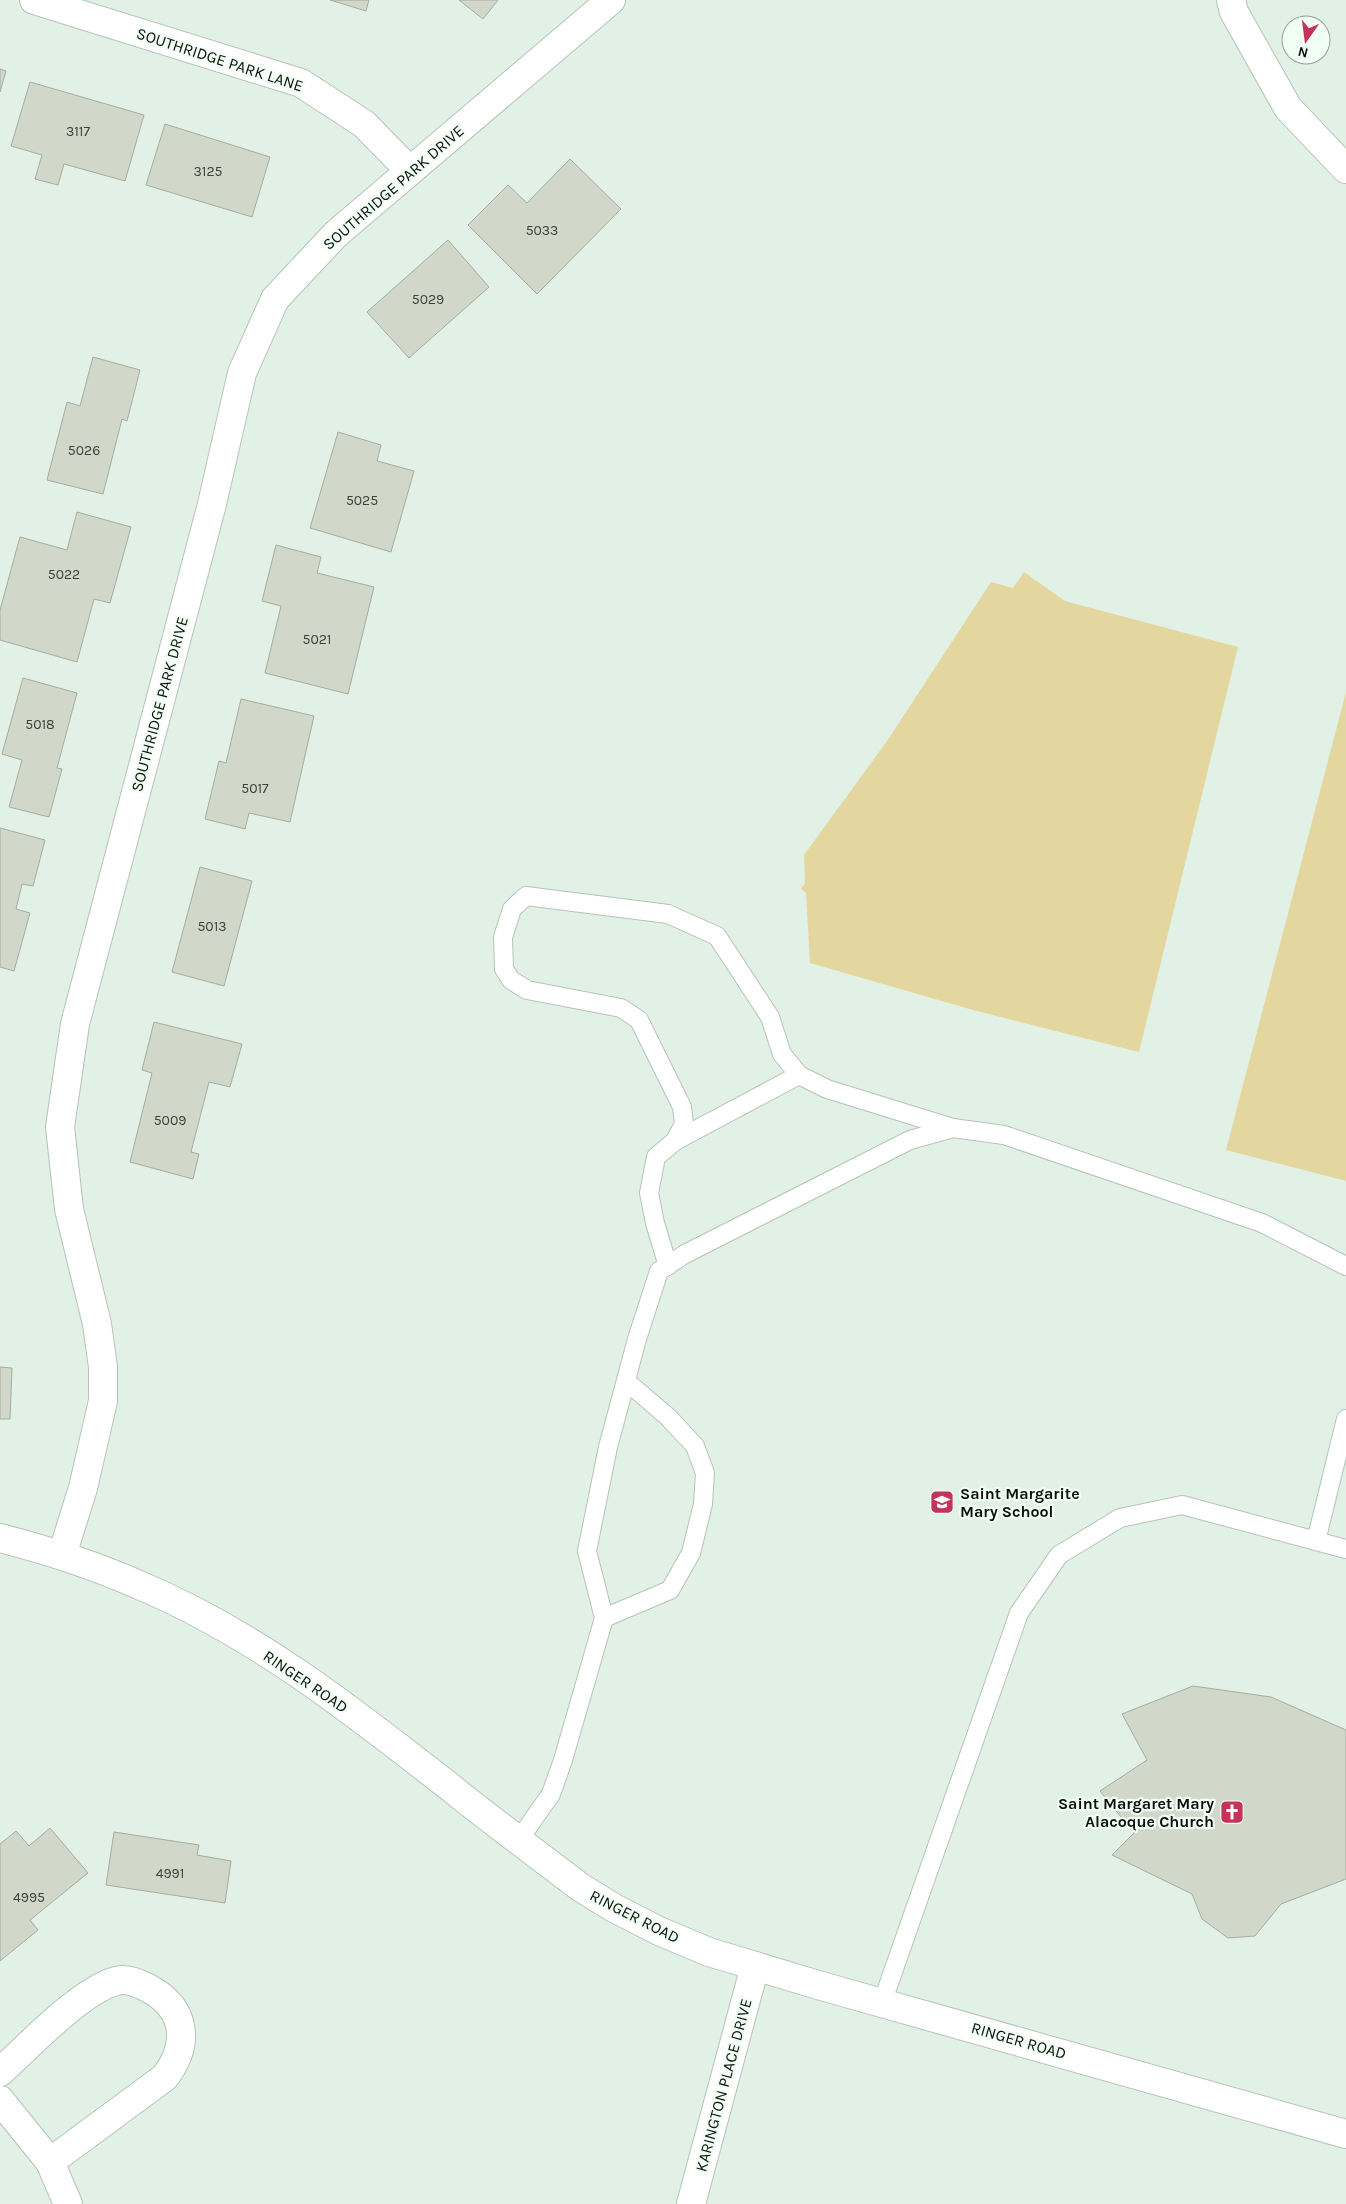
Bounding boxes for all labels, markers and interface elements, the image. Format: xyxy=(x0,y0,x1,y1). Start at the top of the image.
north arrow xyxy=(1281,15,1331,65)
street label: SOUTHRIDGE PARK LANE xyxy=(134,23,306,95)
text: N xyxy=(1296,43,1310,62)
street label: SOUTHRIDGE PARK DRIVE xyxy=(319,121,468,254)
house number: 3117 xyxy=(66,123,90,140)
house number: 3125 xyxy=(194,163,223,180)
house number: 5033 xyxy=(526,222,558,239)
house number: 5029 xyxy=(412,291,444,308)
house number: 5026 xyxy=(68,442,100,459)
house number: 5025 xyxy=(346,492,378,509)
house number: 5022 xyxy=(48,566,80,583)
street label: SOUTHRIDGE PARK DRIVE xyxy=(127,614,192,794)
house number: 5021 xyxy=(303,631,331,648)
house number: 5018 xyxy=(25,716,55,733)
house number: 5017 xyxy=(241,780,269,797)
house number: 5013 xyxy=(197,918,227,935)
house number: 5009 xyxy=(154,1112,186,1129)
place label: Saint Margarite Mary School xyxy=(960,1484,1080,1521)
school or university icon: Saint Margarite Mary School xyxy=(929,1489,955,1515)
street label: RINGER ROAD xyxy=(260,1646,352,1717)
place label: Saint Margaret Mary Alacoque Church xyxy=(1058,1794,1214,1831)
church icon: Saint Margaret Mary Alacoque Church xyxy=(1219,1799,1245,1825)
house number: 4991 xyxy=(156,1865,184,1882)
street label: RINGER ROAD xyxy=(587,1886,683,1947)
house number: 4995 xyxy=(13,1889,45,1906)
street label: KARINGTON PLACE DRIVE xyxy=(691,1996,756,2174)
street label: RINGER ROAD xyxy=(969,2018,1069,2063)

